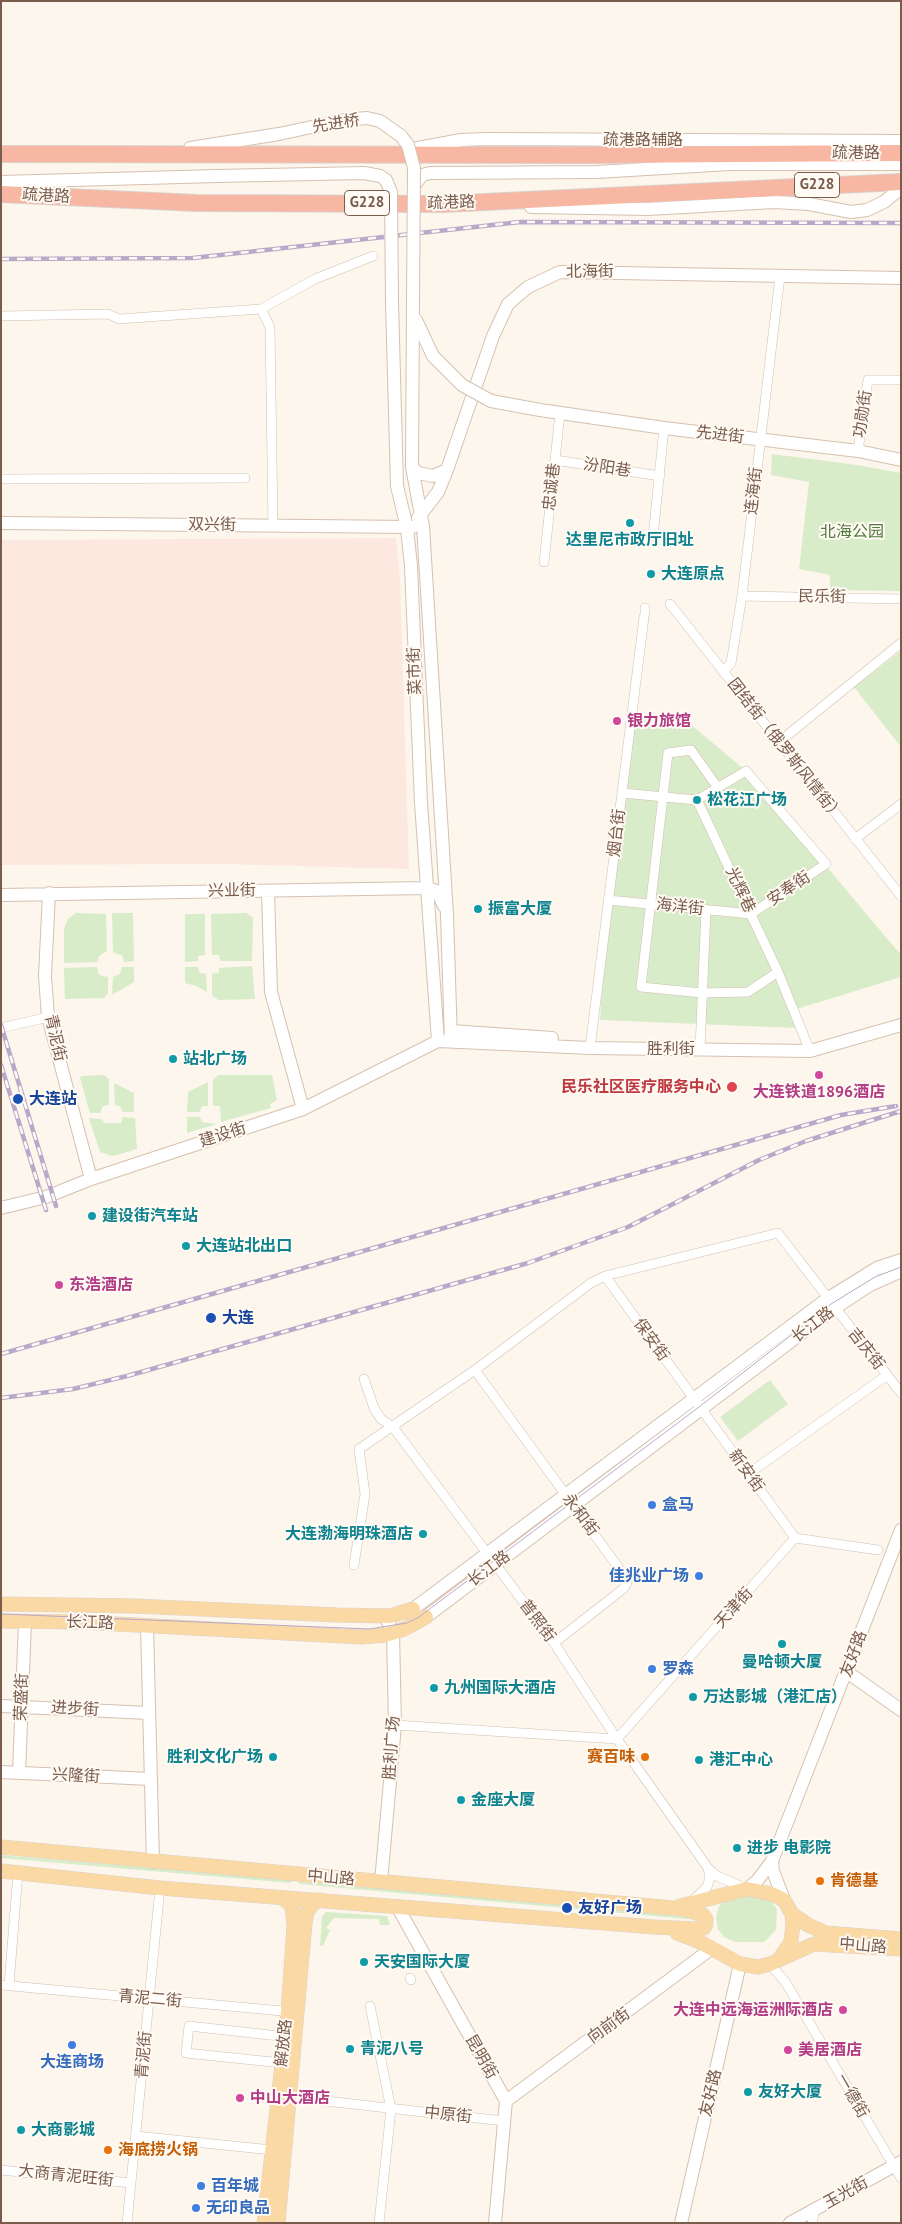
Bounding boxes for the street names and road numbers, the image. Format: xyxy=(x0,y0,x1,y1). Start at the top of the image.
street label: 先进桥 xyxy=(311,111,361,137)
street label: 疏港路辅路 xyxy=(603,130,683,150)
street label: 疏港路 xyxy=(832,143,880,163)
road number: G228 xyxy=(794,172,840,198)
street label: 疏港路 xyxy=(22,185,70,207)
road number: G228 xyxy=(344,190,390,216)
street label: 疏港路 xyxy=(427,193,475,213)
street label: 北海街 xyxy=(566,262,614,282)
street label: 功勋街 xyxy=(850,389,876,439)
street label: 先进街 xyxy=(695,423,745,447)
street label: 汾阳巷 xyxy=(582,455,632,481)
street label: 忠诚巷 xyxy=(540,462,564,512)
street label: 连海街 xyxy=(742,466,766,516)
street label: 双兴街 xyxy=(188,515,236,535)
street label: 民乐街 xyxy=(798,587,846,607)
street label: 菜市街 xyxy=(405,647,425,695)
street label: 团结街（俄罗斯风情街） xyxy=(723,675,847,825)
street label: 烟台街 xyxy=(605,808,629,858)
street label: 光辉巷 xyxy=(721,864,759,916)
street label: 安奉街 xyxy=(764,868,814,910)
street label: 兴业街 xyxy=(208,881,256,901)
street label: 海洋街 xyxy=(655,895,705,919)
street label: 青泥街 xyxy=(40,1012,70,1064)
street label: 胜利街 xyxy=(647,1039,695,1059)
street label: 建设街 xyxy=(197,1118,249,1152)
street label: 长江路 xyxy=(788,1303,838,1347)
street label: 保安街 xyxy=(629,1315,673,1365)
street label: 吉庆街 xyxy=(844,1324,888,1374)
street label: 新安街 xyxy=(724,1446,768,1496)
street label: 永和街 xyxy=(558,1490,602,1540)
street label: 长江路 xyxy=(464,1547,514,1591)
street label: 天津街 xyxy=(711,1584,757,1632)
street label: 普照街 xyxy=(515,1596,559,1646)
street label: 长江路 xyxy=(66,1613,114,1633)
street label: 友好路 xyxy=(837,1628,871,1680)
street label: 荣盛街 xyxy=(12,1673,32,1721)
street label: 进步街 xyxy=(51,1698,99,1720)
street label: 胜利广场 xyxy=(380,1715,404,1781)
street label: 兴隆街 xyxy=(52,1765,100,1787)
street label: 中山路 xyxy=(306,1866,356,1890)
street label: 中山路 xyxy=(838,1934,888,1958)
street label: 青泥二街 xyxy=(117,1987,183,2011)
street label: 向前街 xyxy=(584,2004,634,2048)
street label: 解放路 xyxy=(272,2018,296,2068)
street label: 青泥街 xyxy=(132,2030,156,2080)
street label: 昆明街 xyxy=(461,2031,501,2083)
street label: 友好路 xyxy=(696,2067,726,2119)
street label: 一德街 xyxy=(832,2070,872,2122)
street label: 中原街 xyxy=(423,2103,473,2127)
street label: 大商青泥旺街 xyxy=(17,2161,115,2191)
street label: 玉光街 xyxy=(820,2173,872,2213)

